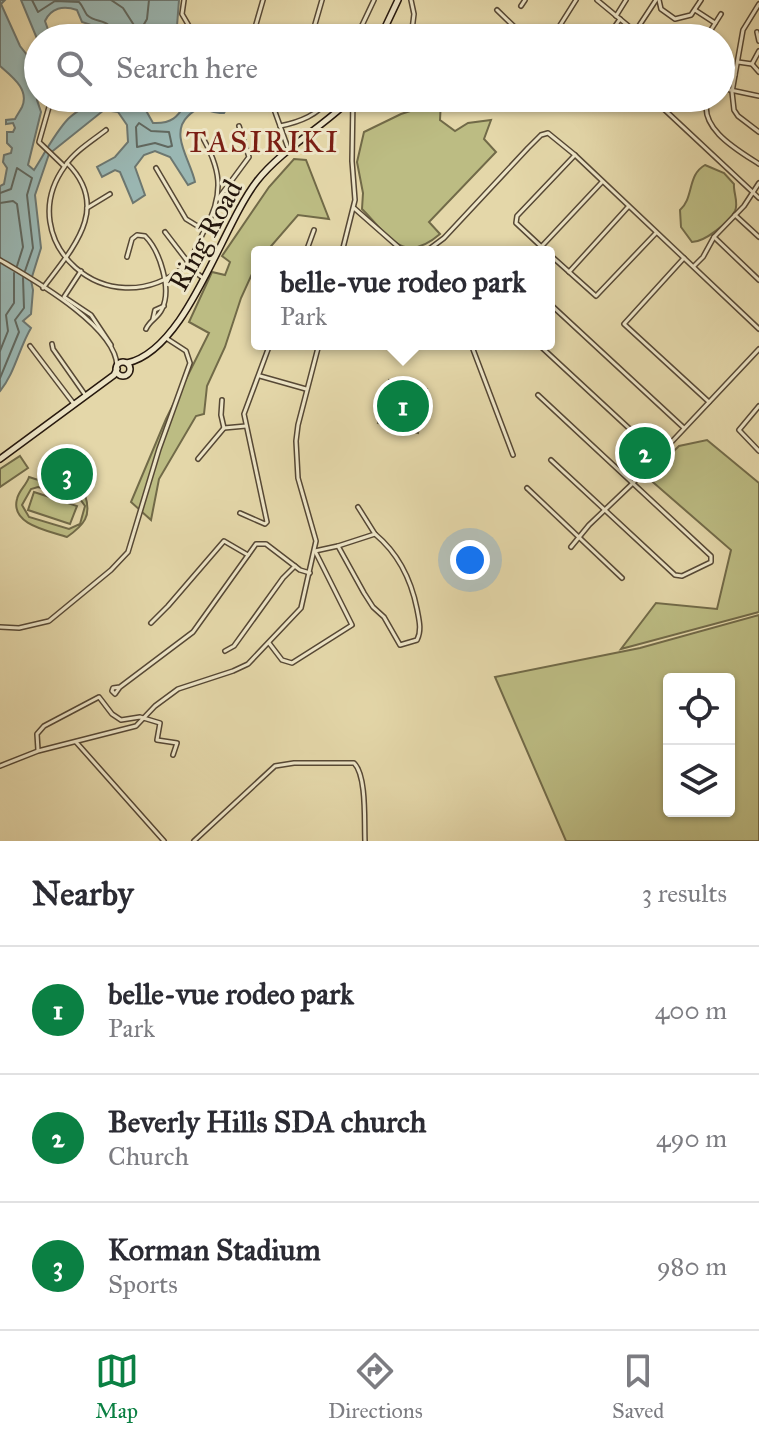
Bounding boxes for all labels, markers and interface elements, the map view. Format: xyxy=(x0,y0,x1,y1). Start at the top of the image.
search box xyxy=(24,24,735,112)
icon: search xyxy=(52,46,96,90)
text: Search here xyxy=(116,50,258,86)
district label: TASIRIKI xyxy=(186,124,340,160)
street label: Ring Road xyxy=(161,174,250,297)
popup xyxy=(251,246,555,350)
text: belle-vue rodeo park xyxy=(280,264,526,300)
text: Park xyxy=(280,300,327,332)
pin: 1 xyxy=(377,376,429,436)
pin: 2 xyxy=(619,423,671,483)
pin: 3 xyxy=(41,444,93,504)
your location xyxy=(450,540,490,580)
map controls xyxy=(663,673,735,817)
button: locate xyxy=(663,673,735,745)
button: layers xyxy=(663,745,735,817)
text: Nearby xyxy=(32,873,134,914)
text: 3 results xyxy=(642,877,727,909)
text: belle-vue rodeo park xyxy=(108,976,354,1012)
text: 1 xyxy=(53,994,63,1026)
text: 400 m xyxy=(655,994,727,1026)
text: Park xyxy=(108,1012,155,1044)
text: Beverly Hills SDA church xyxy=(108,1104,426,1140)
text: 2 xyxy=(52,1122,64,1154)
text: 490 m xyxy=(656,1122,727,1154)
text: Church xyxy=(108,1140,189,1172)
text: Korman Stadium xyxy=(108,1232,321,1268)
text: 3 xyxy=(53,1250,63,1282)
text: 980 m xyxy=(657,1250,727,1282)
text: Sports xyxy=(108,1268,178,1300)
tab: Map xyxy=(95,1349,139,1424)
tab: Directions xyxy=(328,1349,423,1424)
tab: Saved xyxy=(612,1349,664,1424)

